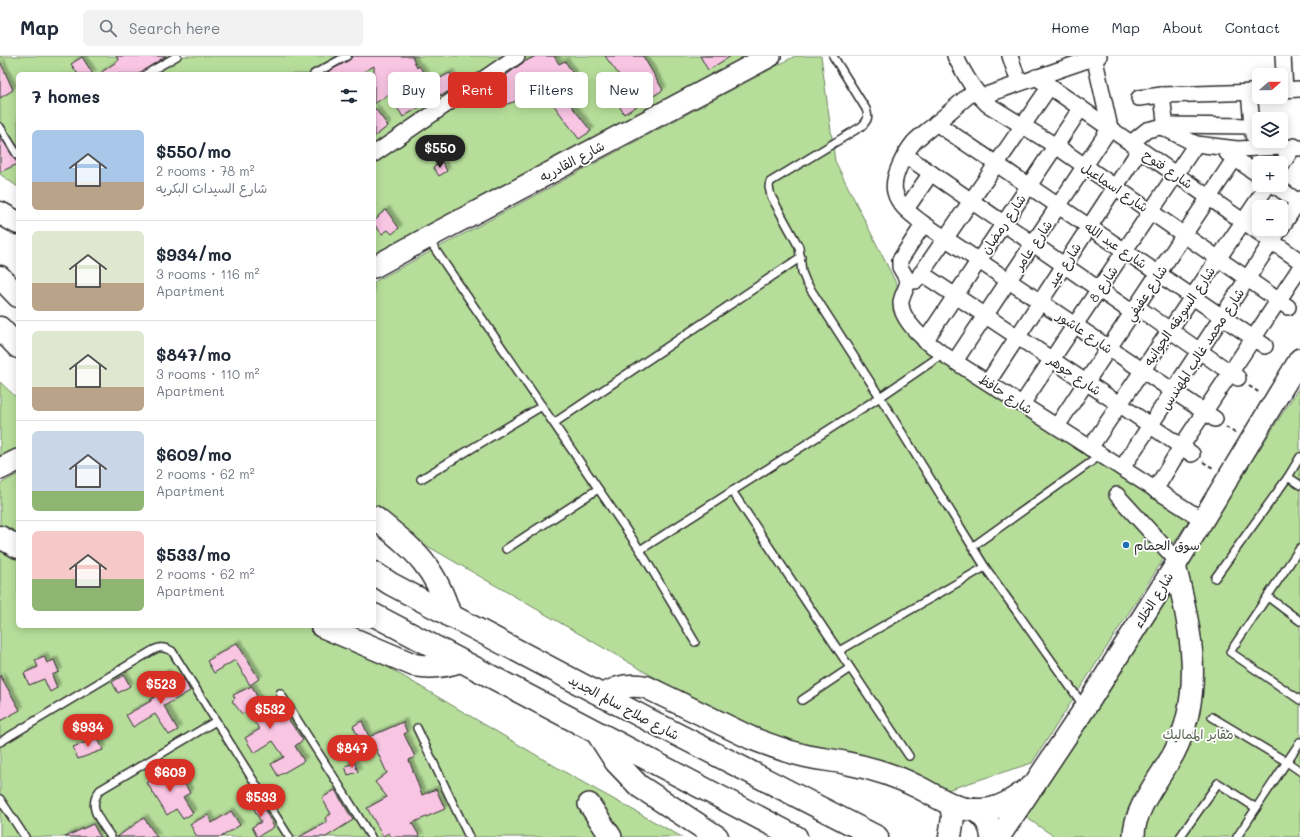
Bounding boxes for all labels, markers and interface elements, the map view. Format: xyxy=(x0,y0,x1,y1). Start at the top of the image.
search box xyxy=(83,10,363,46)
text: Map xyxy=(20,15,59,40)
icon: search xyxy=(97,17,119,39)
text: Search here xyxy=(129,18,220,38)
text: Home xyxy=(1051,18,1089,37)
text: Map xyxy=(1111,18,1140,37)
text: About xyxy=(1162,18,1203,37)
text: Contact xyxy=(1225,18,1280,37)
north arrow xyxy=(1252,68,1288,104)
map controls xyxy=(1252,68,1288,236)
chip: Buy xyxy=(388,72,440,108)
chip: Rent xyxy=(448,72,507,108)
chip: Filters xyxy=(515,72,588,108)
chip: New xyxy=(596,72,653,108)
text: 7 homes xyxy=(32,85,100,107)
icon: filters xyxy=(338,85,360,107)
button: layers xyxy=(1252,112,1288,148)
pin: $550 xyxy=(416,135,464,169)
street label: شارع القادريه xyxy=(537,136,608,186)
text: $550 xyxy=(424,139,456,156)
text: $550/mo xyxy=(156,140,231,162)
street label: شارع فتوح xyxy=(1139,145,1196,193)
icon: home xyxy=(64,146,112,194)
button: + xyxy=(1252,156,1288,192)
street label: شارع اسماعيل xyxy=(1077,158,1152,217)
text: 2 rooms · 78 m² xyxy=(156,162,255,179)
text: شارع السيدات البكريه xyxy=(156,179,267,196)
street label: شارع رمضان xyxy=(976,191,1030,258)
button: − xyxy=(1252,200,1288,236)
street label: شارع عامر xyxy=(1009,217,1057,275)
street label: شارع عبد الله xyxy=(1081,217,1151,273)
street label: شارع عيد xyxy=(1043,239,1086,291)
text: $934/mo xyxy=(156,243,231,265)
icon: home xyxy=(64,247,112,295)
street label: شارع 8 xyxy=(1084,262,1123,306)
street label: شارع عفيفي xyxy=(1121,262,1174,326)
street label: شارع السويقه الجوانيه xyxy=(1139,263,1220,370)
text: 3 rooms · 116 m² xyxy=(156,265,259,282)
text: Apartment xyxy=(156,282,225,299)
street label: شارع محمد غالب المهندس xyxy=(1156,285,1249,414)
street label: شارع عاشور xyxy=(1052,306,1117,358)
text: $847/mo xyxy=(156,343,231,365)
icon: home xyxy=(64,347,112,395)
street label: شارع جوهر xyxy=(1044,350,1105,400)
text: 3 rooms · 110 m² xyxy=(156,365,259,382)
street label: شارع حافظ xyxy=(975,370,1036,419)
text: Apartment xyxy=(156,382,225,399)
text: $609/mo xyxy=(156,443,232,465)
icon: home xyxy=(64,447,112,495)
text: 2 rooms · 62 m² xyxy=(156,465,255,482)
text: Apartment xyxy=(156,482,225,499)
place label: سوق الحمام xyxy=(1134,536,1200,556)
marker: سوق الحمام xyxy=(1121,540,1131,550)
text: $533/mo xyxy=(156,543,231,565)
icon: home xyxy=(64,547,112,595)
text: 2 rooms · 62 m² xyxy=(156,565,255,582)
street label: شارع الخلاء xyxy=(1129,569,1178,632)
text: Apartment xyxy=(156,582,225,599)
street label: شارع صلاح سالم الجديد xyxy=(565,670,683,746)
pin: $523 xyxy=(137,671,185,705)
text: $523 xyxy=(146,675,176,692)
pin: $532 xyxy=(246,696,294,730)
text: $532 xyxy=(255,700,285,717)
pin: $934 xyxy=(64,714,112,748)
text: $934 xyxy=(72,718,104,735)
park label: مقابر المماليك xyxy=(1162,725,1234,743)
pin: $847 xyxy=(328,735,376,769)
text: $847 xyxy=(336,739,368,756)
pin: $609 xyxy=(146,759,194,793)
text: $609 xyxy=(154,763,186,780)
pin: $533 xyxy=(237,784,285,818)
text: $533 xyxy=(245,788,277,805)

